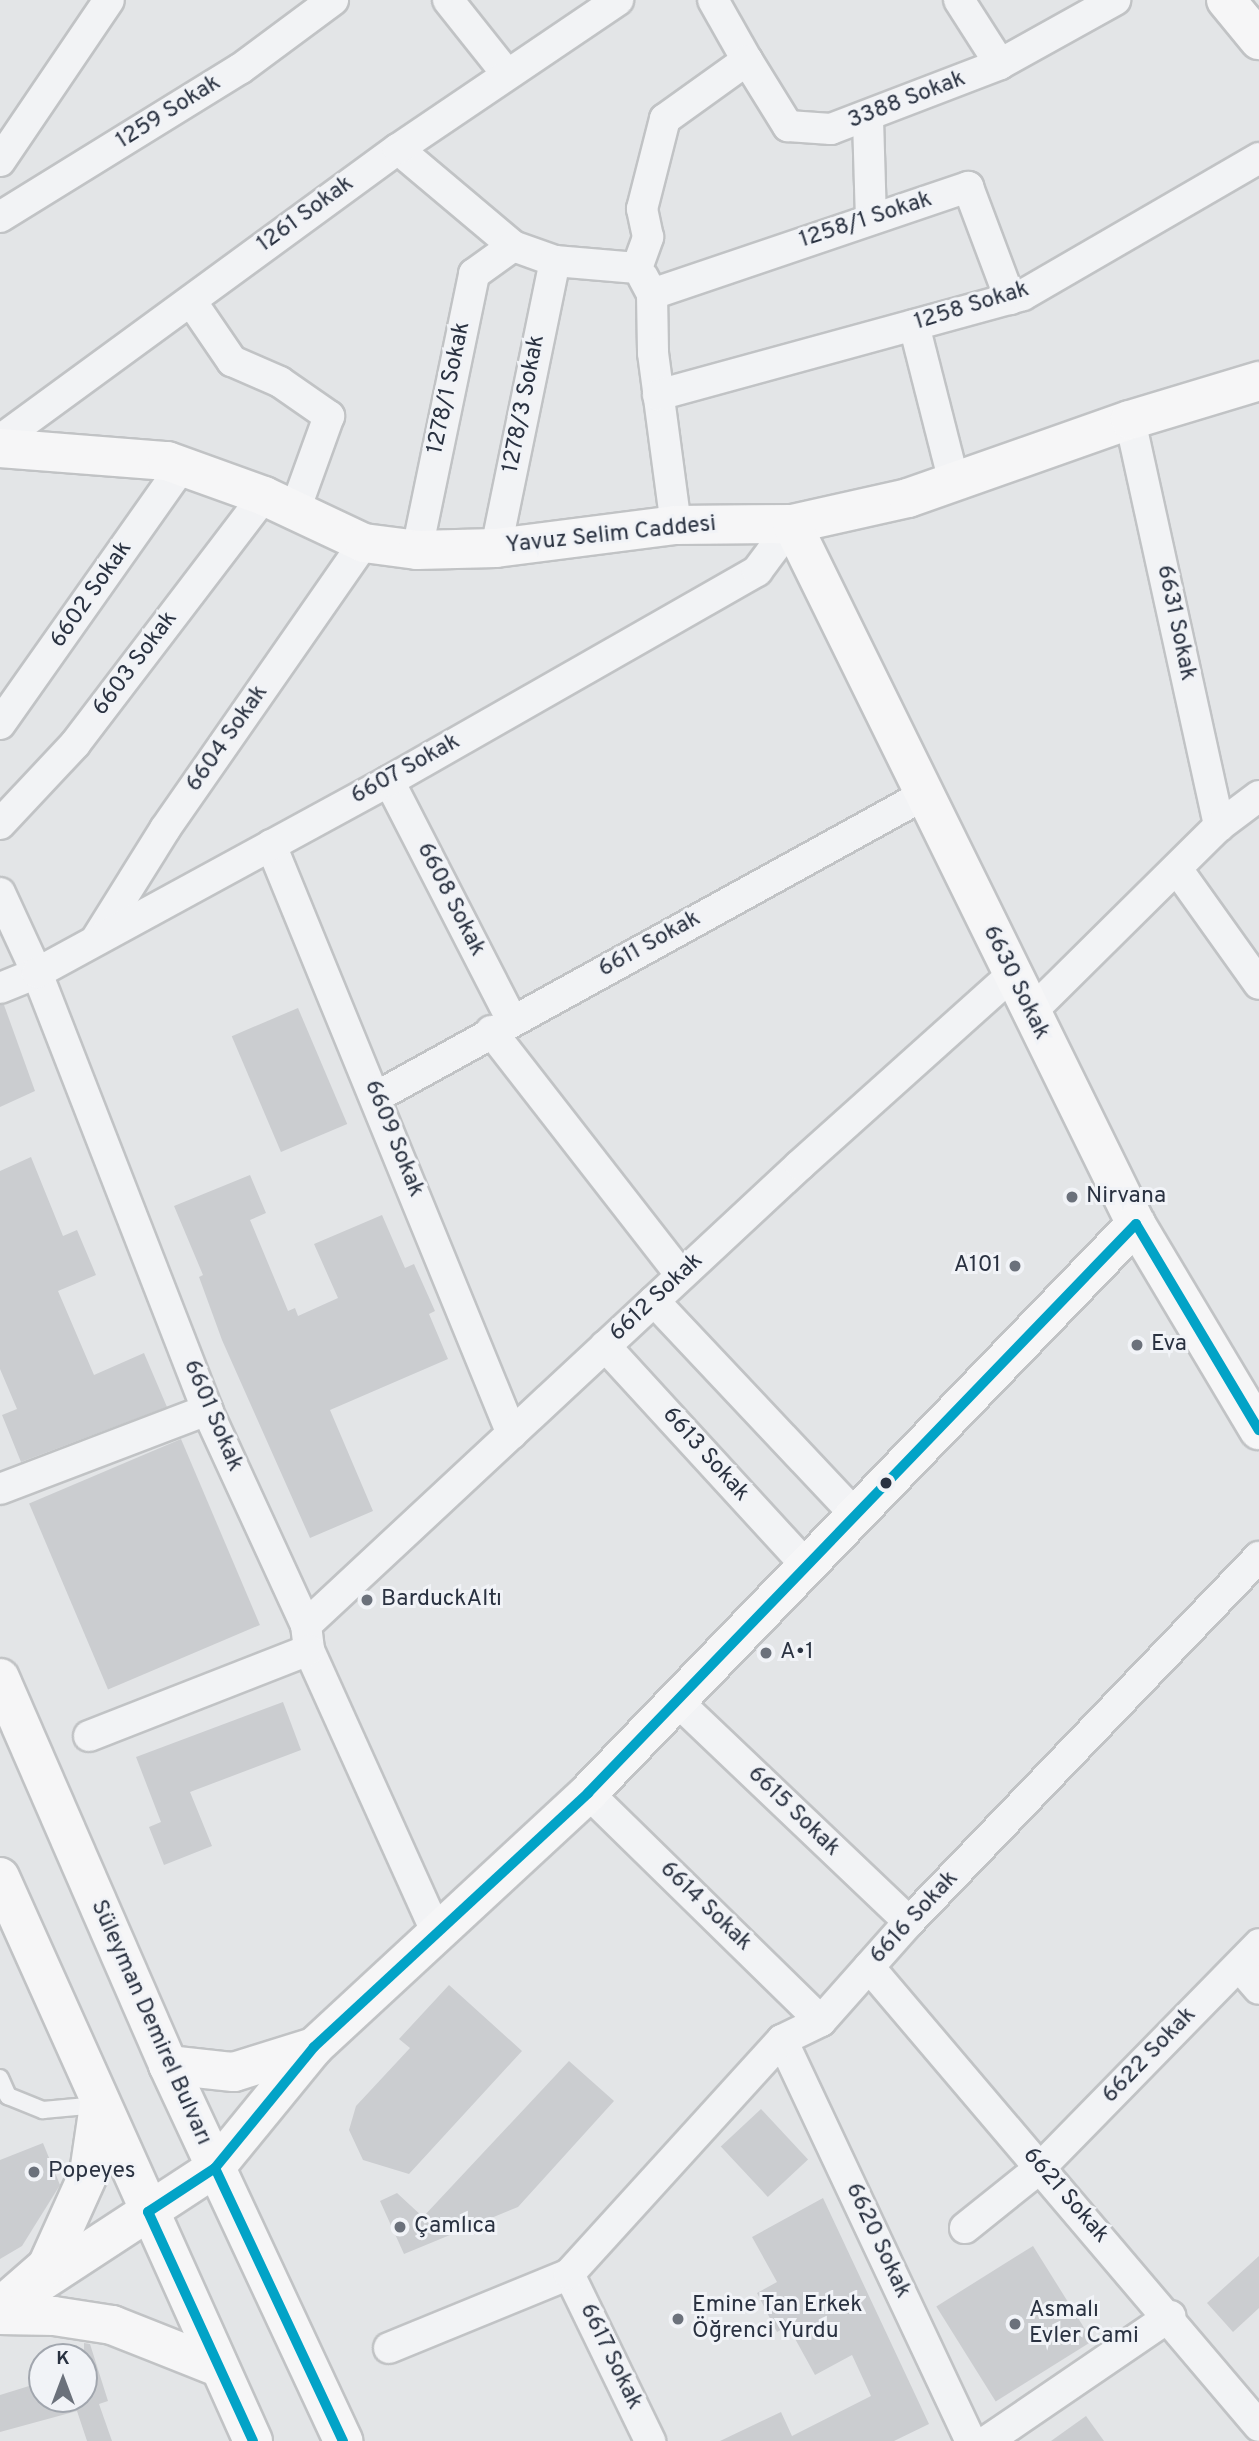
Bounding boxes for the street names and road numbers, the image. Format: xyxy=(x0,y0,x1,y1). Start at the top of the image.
street label: 3388 Sokak xyxy=(844,66,970,136)
street label: 1259 Sokak xyxy=(112,70,226,156)
street label: 1261 Sokak xyxy=(252,171,360,259)
street label: 1258/1 Sokak xyxy=(796,187,936,255)
street label: 1258 Sokak xyxy=(911,276,1033,338)
street label: 1278/1 Sokak xyxy=(423,319,477,457)
street label: 1278/3 Sokak xyxy=(498,333,552,475)
street label: Yavuz Selim Caddesi xyxy=(504,511,718,561)
street label: 6602 Sokak xyxy=(45,536,139,654)
street label: 6631 Sokak xyxy=(1149,563,1201,683)
street label: 6603 Sokak xyxy=(88,606,184,722)
street label: 6604 Sokak xyxy=(181,680,275,798)
street label: 6607 Sokak xyxy=(346,729,466,811)
street label: 6608 Sokak xyxy=(410,839,490,961)
street label: 6611 Sokak xyxy=(594,906,706,984)
street label: 6630 Sokak xyxy=(976,921,1054,1045)
street label: 6609 Sokak xyxy=(357,1077,429,1201)
street label: 6612 Sokak xyxy=(605,1248,709,1348)
street label: 6601 Sokak xyxy=(176,1356,248,1476)
street label: 6613 Sokak xyxy=(655,1402,755,1508)
street label: 6615 Sokak xyxy=(741,1761,845,1863)
street label: 6614 Sokak xyxy=(653,1856,757,1958)
street label: 6616 Sokak xyxy=(865,1866,965,1970)
street label: Süleyman Demirel Bulvarı xyxy=(83,1896,217,2150)
street label: 6622 Sokak xyxy=(1097,2002,1203,2110)
street label: 6621 Sokak xyxy=(1016,2143,1114,2249)
street label: 6620 Sokak xyxy=(838,2179,916,2303)
street label: 6617 Sokak xyxy=(572,2299,648,2415)

